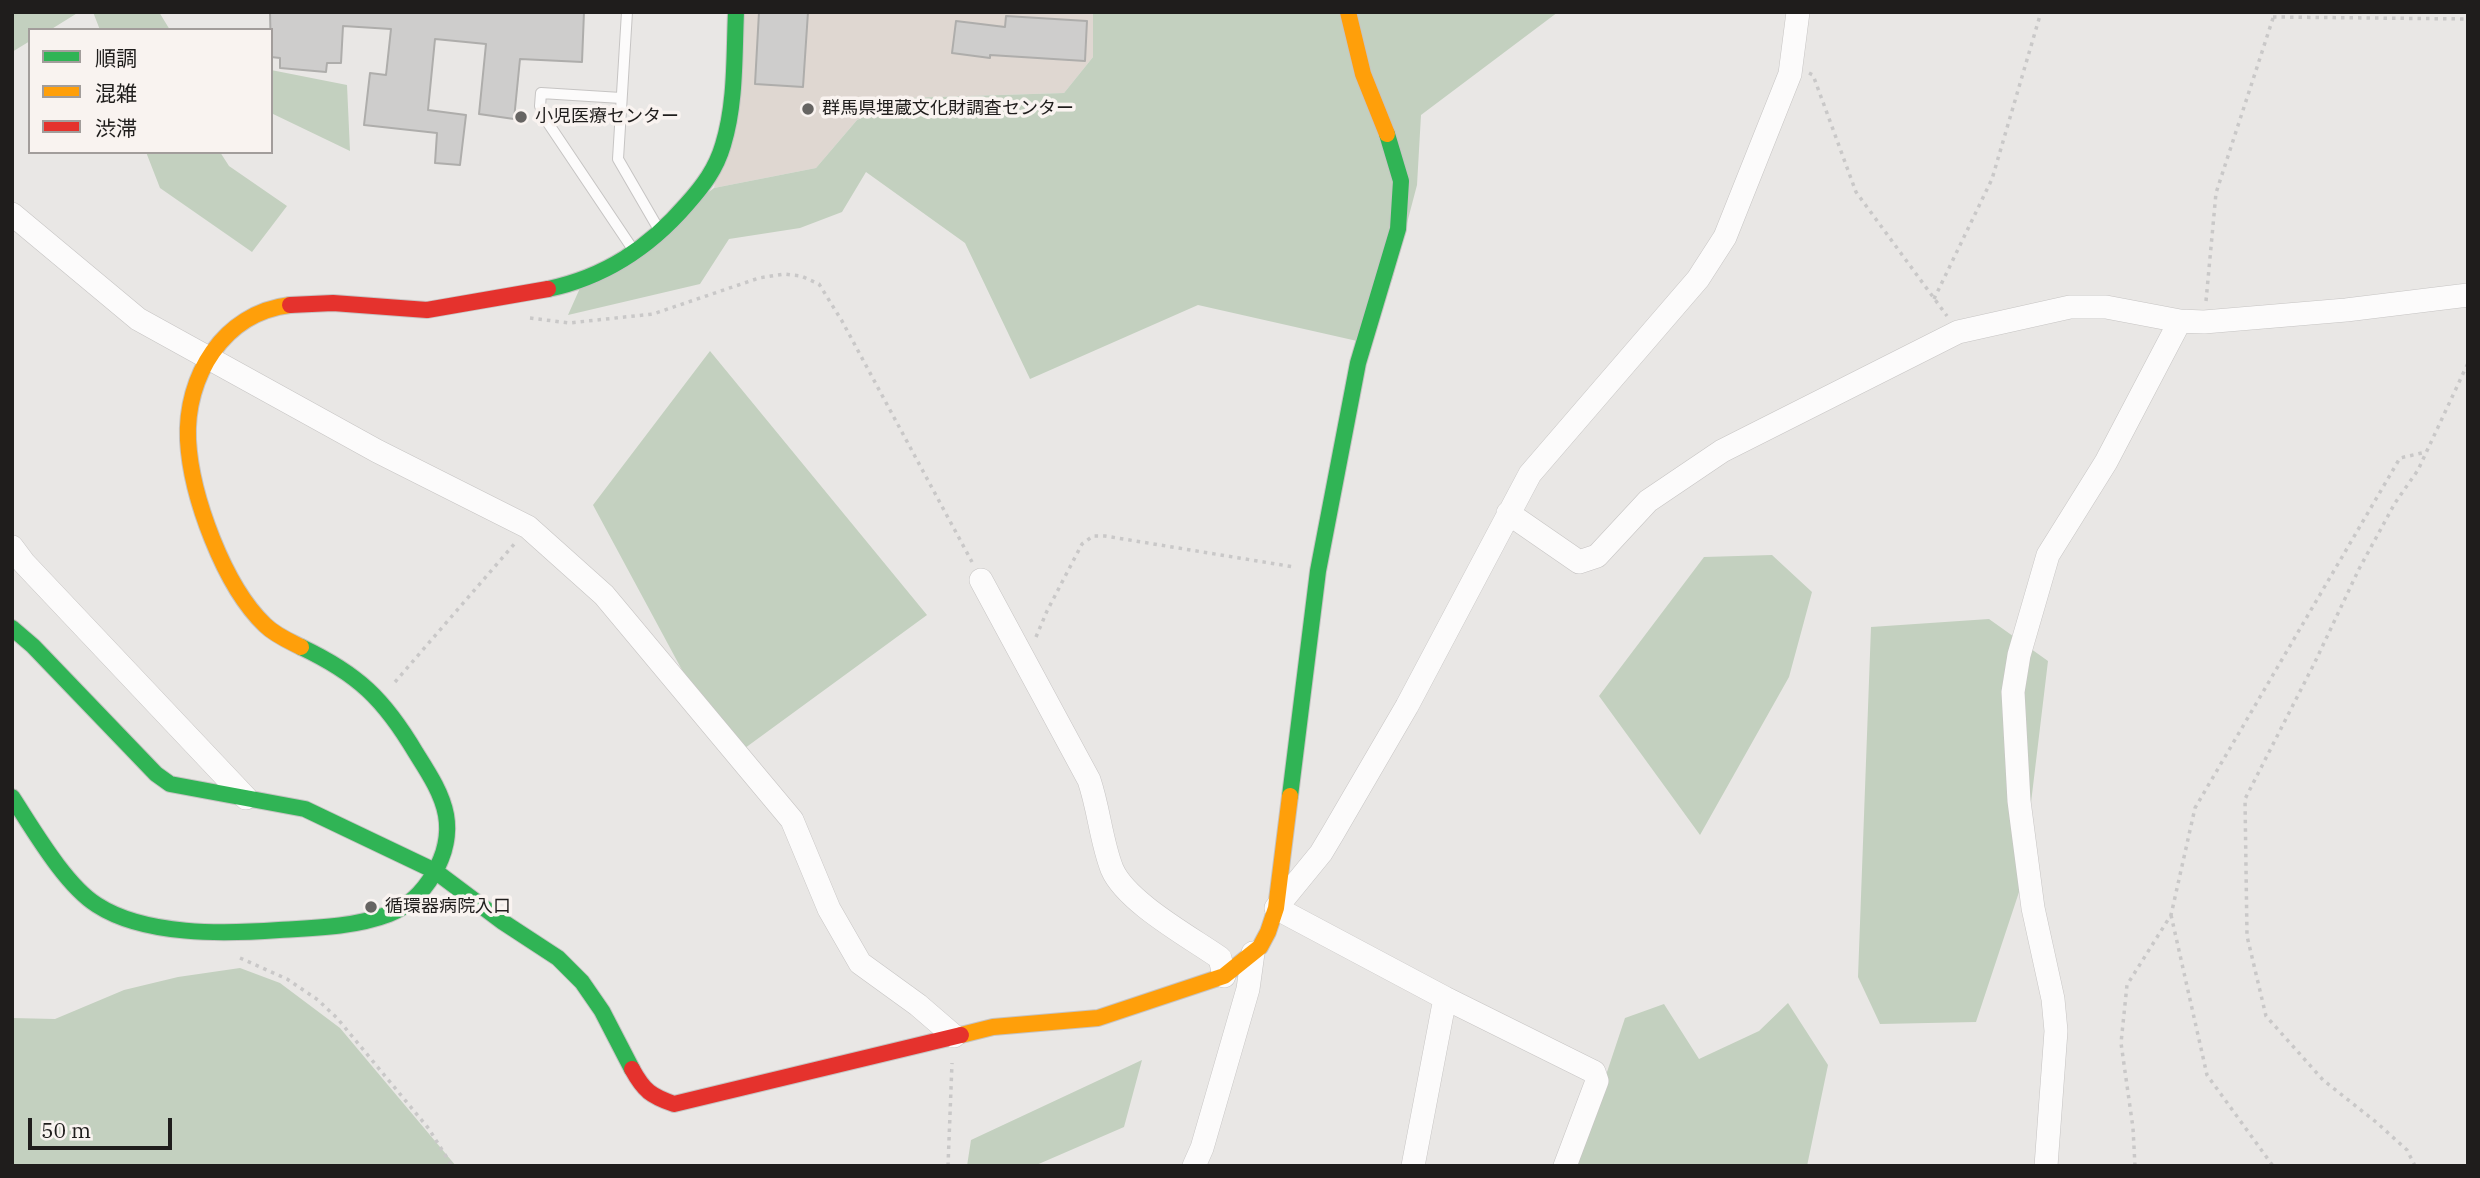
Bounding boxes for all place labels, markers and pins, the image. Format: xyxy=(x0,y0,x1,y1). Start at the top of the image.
place label: 群馬県埋蔵文化財調査センター xyxy=(822,98,1074,120)
marker: 群馬県埋蔵文化財調査センター xyxy=(800,101,816,117)
place label: 小児医療センター xyxy=(535,106,679,128)
marker: 小児医療センター xyxy=(513,109,529,125)
place label: 循環器病院入口 xyxy=(385,896,511,918)
marker: 循環器病院入口 xyxy=(363,899,379,915)

